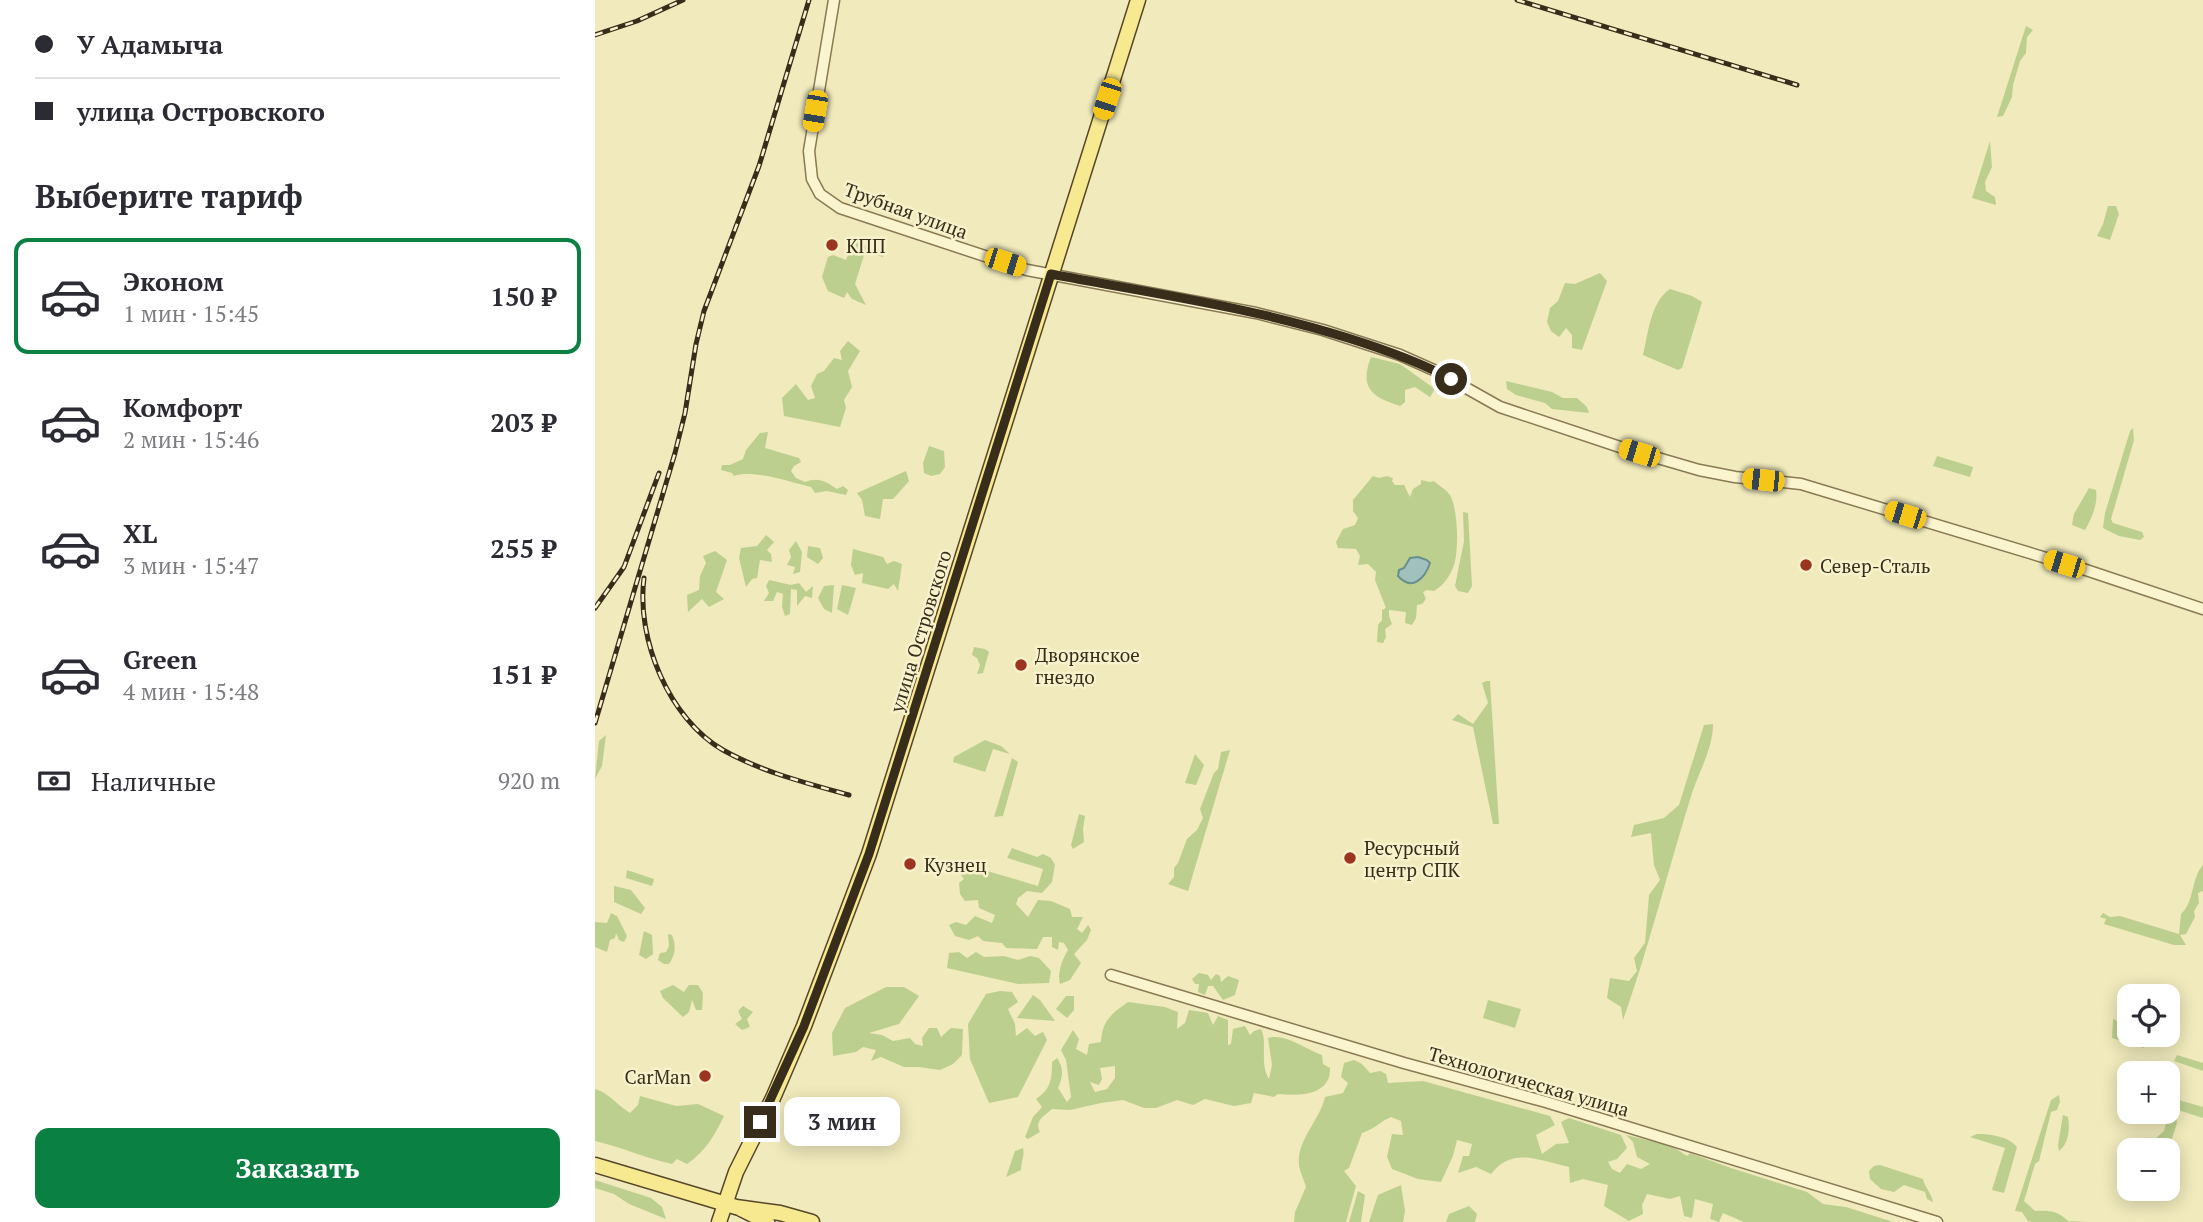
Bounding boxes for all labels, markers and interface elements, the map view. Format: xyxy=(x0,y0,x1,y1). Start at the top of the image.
text: У Адамыча xyxy=(77,27,223,61)
car xyxy=(1091,76,1124,122)
car xyxy=(802,88,829,134)
text: улица Островского xyxy=(77,94,325,128)
text: Выберите тариф xyxy=(35,175,303,217)
street label: Трубная улица xyxy=(841,176,972,244)
place label: КПП xyxy=(846,233,886,258)
marker: КПП xyxy=(824,237,840,253)
car xyxy=(982,246,1029,278)
text: Эконом xyxy=(123,264,224,298)
icon: car xyxy=(39,265,102,328)
text: 150 ₽ xyxy=(490,279,556,313)
text: 1 мин · 15:45 xyxy=(123,298,259,329)
route start xyxy=(1435,363,1467,395)
text: Комфорт xyxy=(123,390,242,424)
icon: car xyxy=(39,391,102,454)
text: 203 ₽ xyxy=(490,405,556,439)
text: 2 мин · 15:46 xyxy=(123,424,259,455)
car xyxy=(1616,437,1663,469)
car xyxy=(1742,467,1785,493)
car xyxy=(1882,499,1929,531)
text: XL xyxy=(123,516,157,550)
icon: car xyxy=(39,517,102,580)
text: 255 ₽ xyxy=(490,531,556,565)
street label: улица Островского xyxy=(883,547,957,716)
car xyxy=(2041,548,2088,580)
text: 3 мин · 15:47 xyxy=(123,550,259,581)
place label: Север-Сталь xyxy=(1820,553,1930,578)
marker: Север-Сталь xyxy=(1798,557,1814,573)
text: Green xyxy=(123,642,197,676)
place label: Дворянское гнездо xyxy=(1035,642,1140,689)
icon: car xyxy=(39,643,102,706)
text: 151 ₽ xyxy=(490,657,556,691)
marker: Дворянское гнездо xyxy=(1013,657,1029,673)
text: 4 мин · 15:48 xyxy=(123,676,259,707)
icon: cash xyxy=(35,762,73,800)
text: Наличные xyxy=(91,764,216,798)
text: 920 m xyxy=(498,765,560,796)
place label: Ресурсный центр СПК xyxy=(1364,835,1461,882)
marker: Ресурсный центр СПК xyxy=(1342,850,1358,866)
place label: Кузнец xyxy=(924,852,987,877)
marker: Кузнец xyxy=(902,856,918,872)
map controls xyxy=(2117,984,2180,1201)
button: locate xyxy=(2117,984,2180,1047)
street label: Технологическая улица xyxy=(1426,1040,1633,1122)
button: + xyxy=(2117,1061,2180,1124)
place label: CarMan xyxy=(625,1064,691,1089)
marker: CarMan xyxy=(697,1068,713,1084)
callout: 3 мин xyxy=(785,1098,900,1146)
route end xyxy=(744,1106,776,1138)
text: 3 мин xyxy=(808,1106,876,1137)
button: Заказать xyxy=(35,1128,560,1208)
button: − xyxy=(2117,1138,2180,1201)

